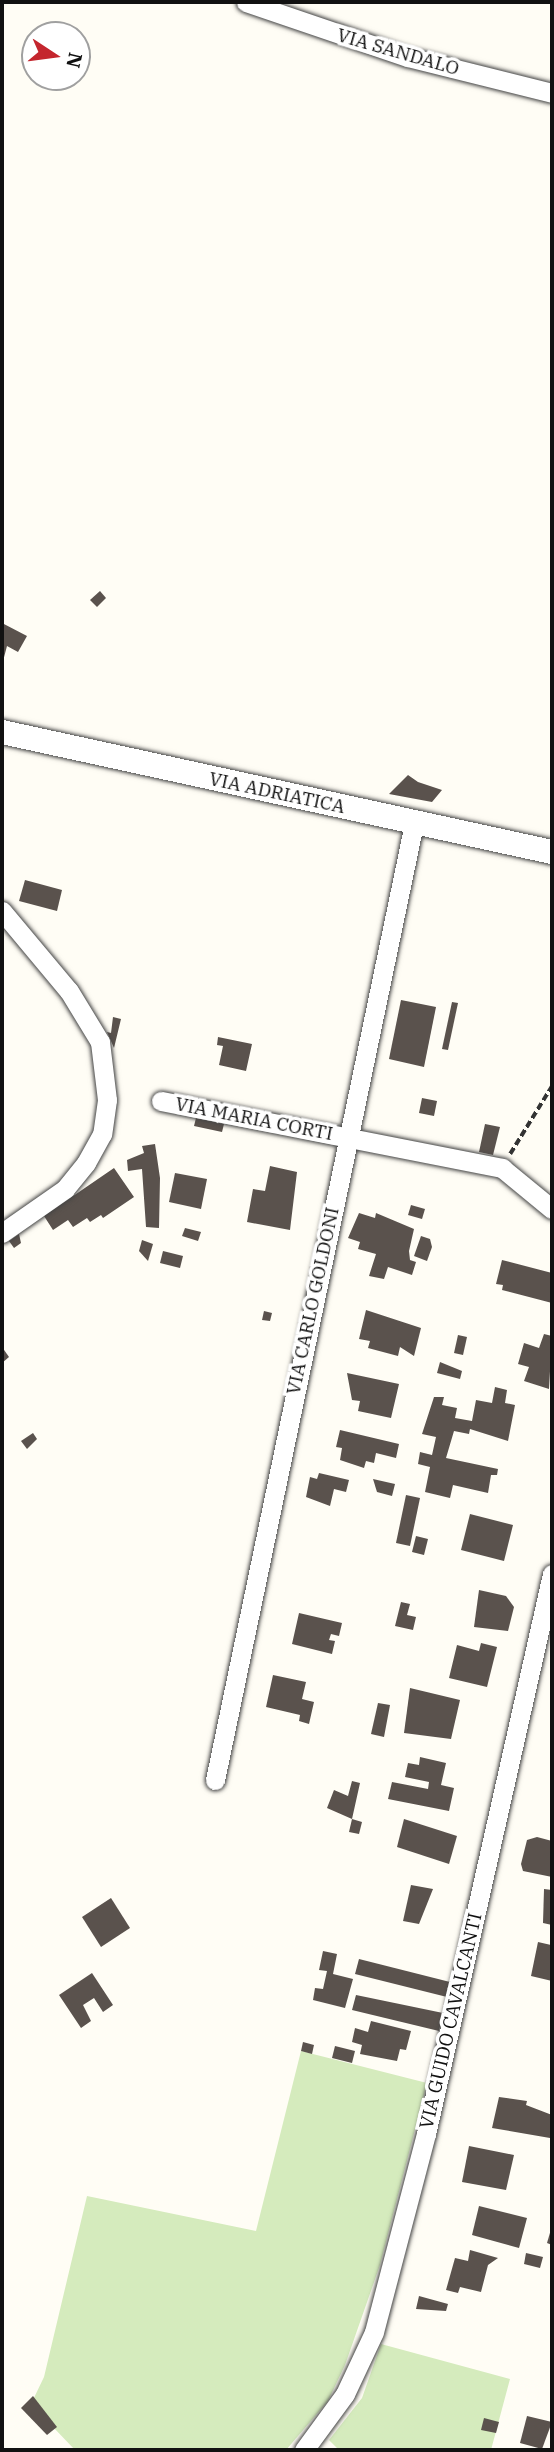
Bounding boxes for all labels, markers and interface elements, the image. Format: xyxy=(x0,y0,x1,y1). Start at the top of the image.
north arrow xyxy=(21,21,91,91)
street label: VIA SANDALO xyxy=(334,24,462,80)
text: N xyxy=(61,50,88,70)
street label: VIA ADRIATICA xyxy=(207,767,347,819)
street label: VIA MARIA CORTI xyxy=(173,1093,335,1145)
street label: VIA CARLO GOLDONI xyxy=(282,1205,344,1397)
street label: VIA GUIDO CAVALCANTI xyxy=(415,1911,487,2131)

